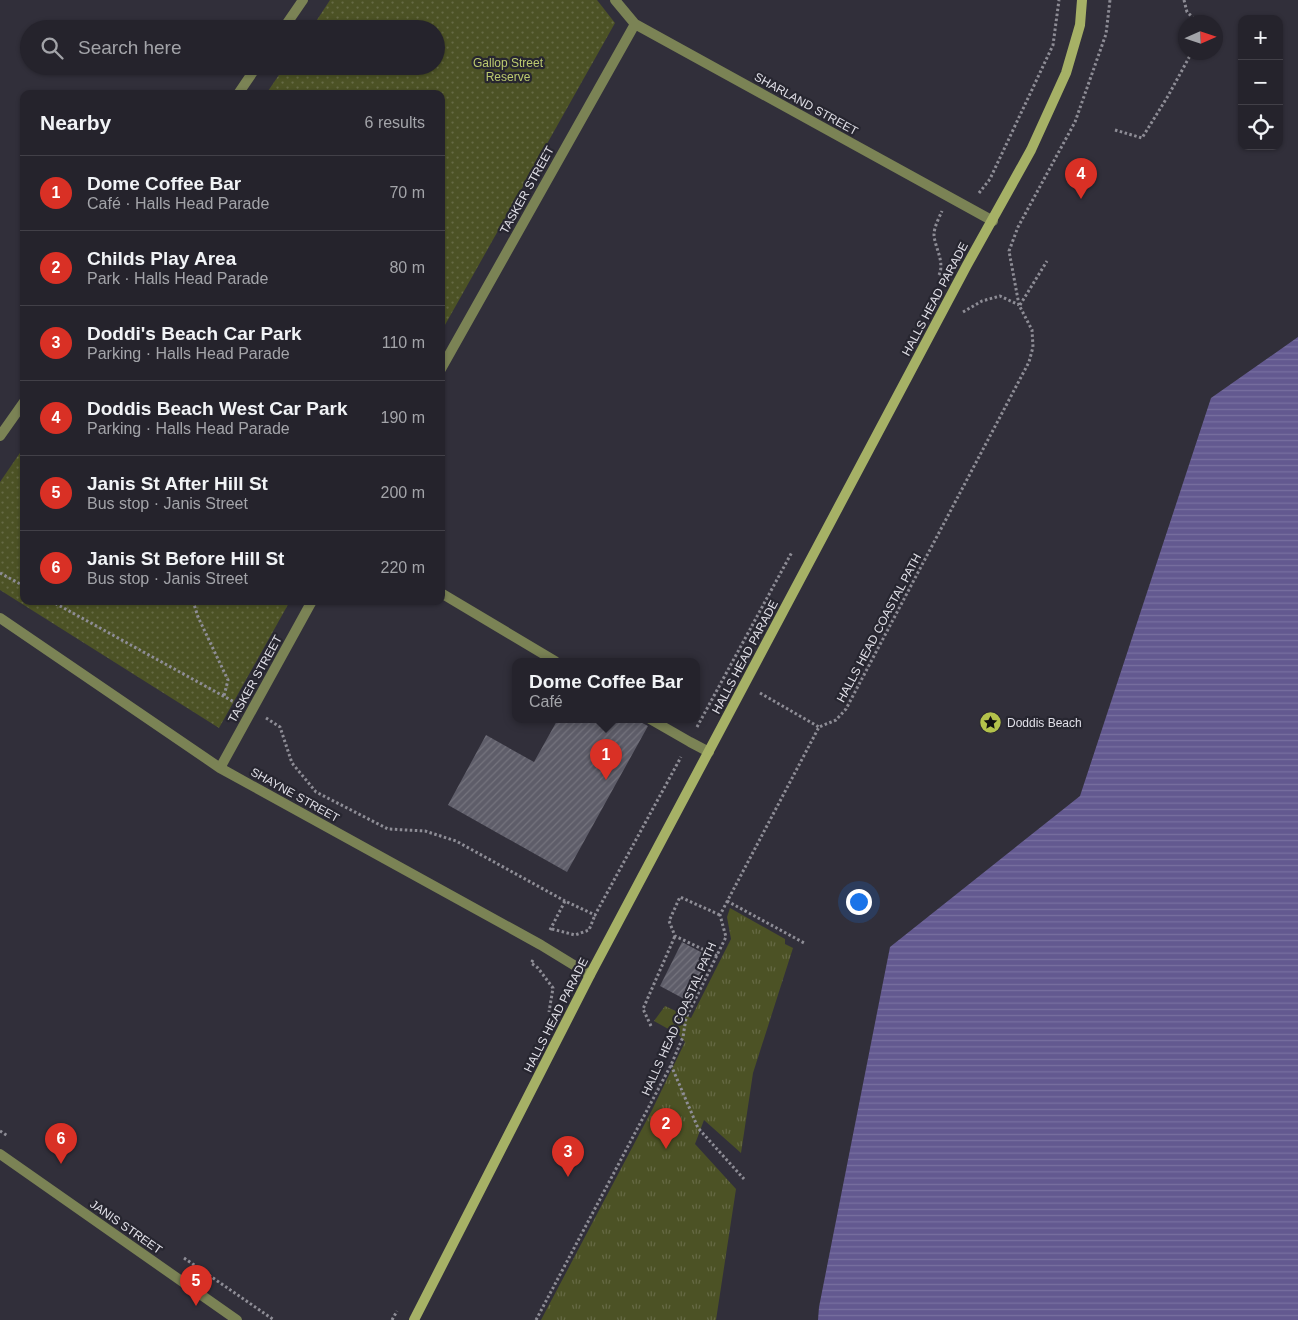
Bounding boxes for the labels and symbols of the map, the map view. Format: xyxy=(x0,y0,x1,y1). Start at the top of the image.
north arrow xyxy=(1178,15,1223,60)
park label: Gallop Street Reserve xyxy=(473,56,544,84)
street label: SHARLAND STREET xyxy=(752,70,861,139)
street label: TASKER STREET xyxy=(497,143,557,236)
pin: 4 xyxy=(1065,158,1097,199)
street label: HALLS HEAD PARADE xyxy=(899,240,971,358)
street label: HALLS HEAD COASTAL PATH xyxy=(834,551,924,705)
street label: HALLS HEAD PARADE xyxy=(709,598,781,716)
street label: TASKER STREET xyxy=(225,632,285,725)
place icon: Doddis Beach xyxy=(979,711,1003,735)
place label: Doddis Beach xyxy=(1007,716,1082,730)
pin: 1 xyxy=(590,739,622,780)
street label: SHAYNE STREET xyxy=(248,765,342,825)
your location xyxy=(846,889,872,915)
street label: HALLS HEAD COASTAL PATH xyxy=(639,940,719,1098)
street label: HALLS HEAD PARADE xyxy=(521,955,591,1075)
pin: 2 xyxy=(650,1108,682,1149)
pin: 6 xyxy=(45,1123,77,1164)
pin: 3 xyxy=(552,1136,584,1177)
street label: JANIS STREET xyxy=(87,1197,165,1257)
pin: 5 xyxy=(180,1265,212,1306)

